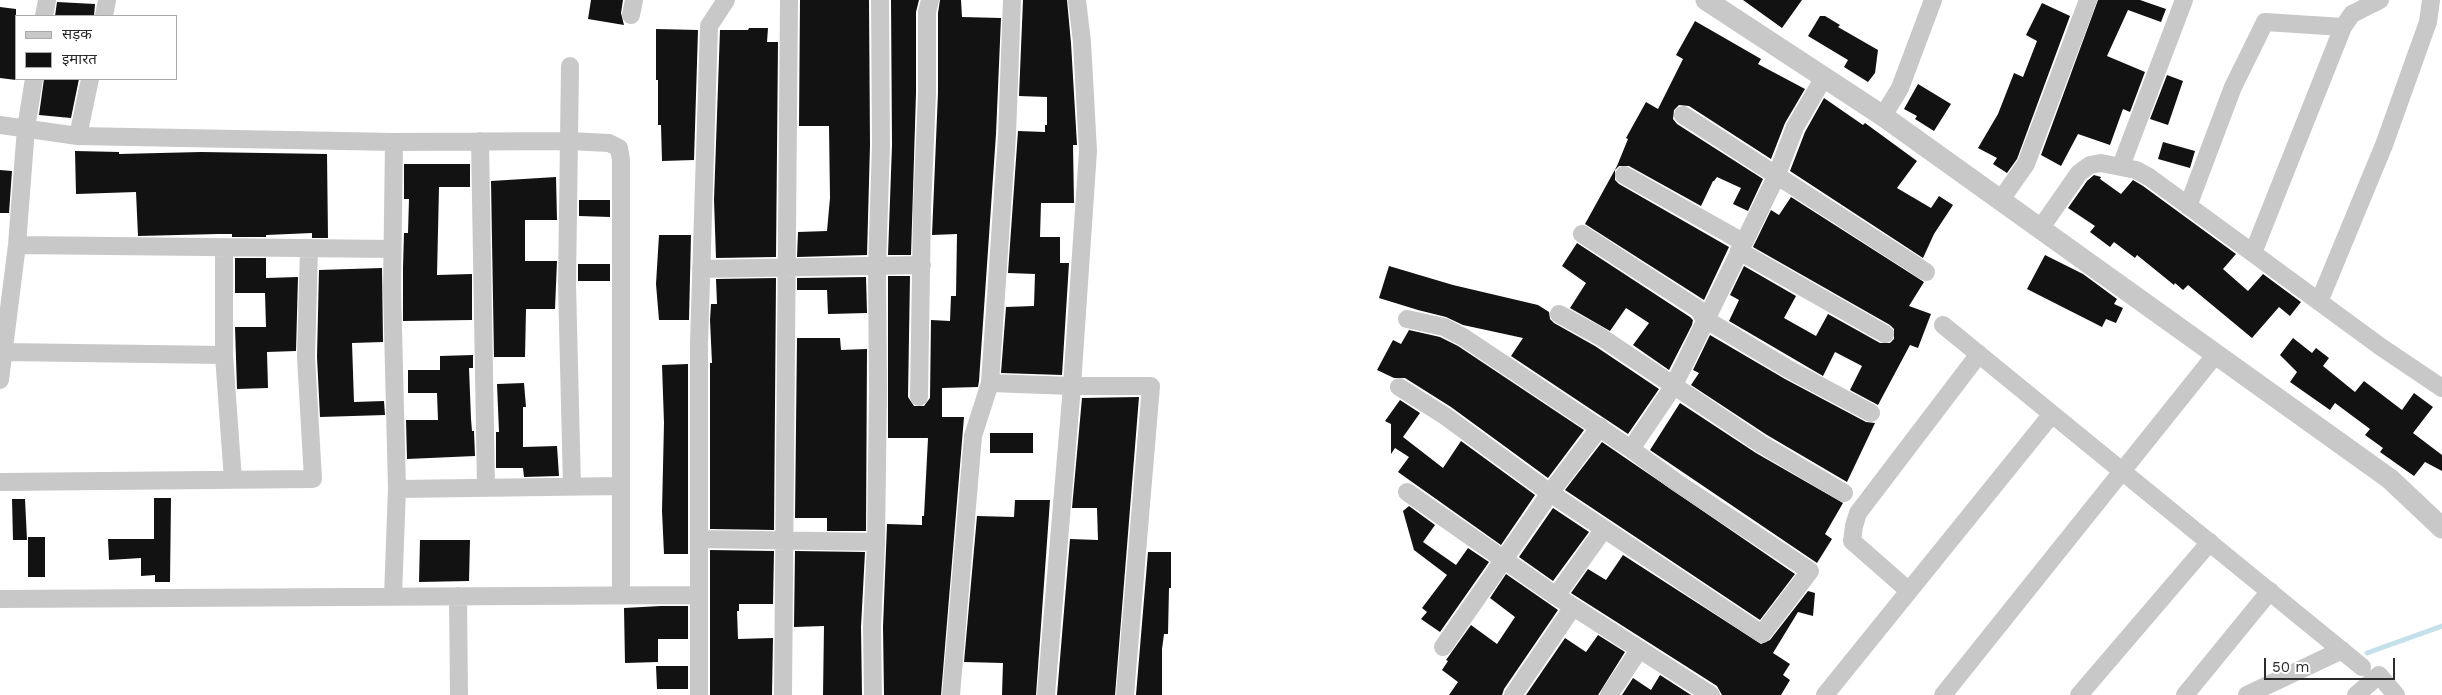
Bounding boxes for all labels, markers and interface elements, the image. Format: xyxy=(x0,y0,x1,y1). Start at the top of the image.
legend xyxy=(15,15,178,80)
text: सड़क xyxy=(62,25,92,43)
text: इमारत xyxy=(62,50,97,68)
scale bar xyxy=(2267,648,2398,680)
text: 50 m xyxy=(2272,658,2309,676)

